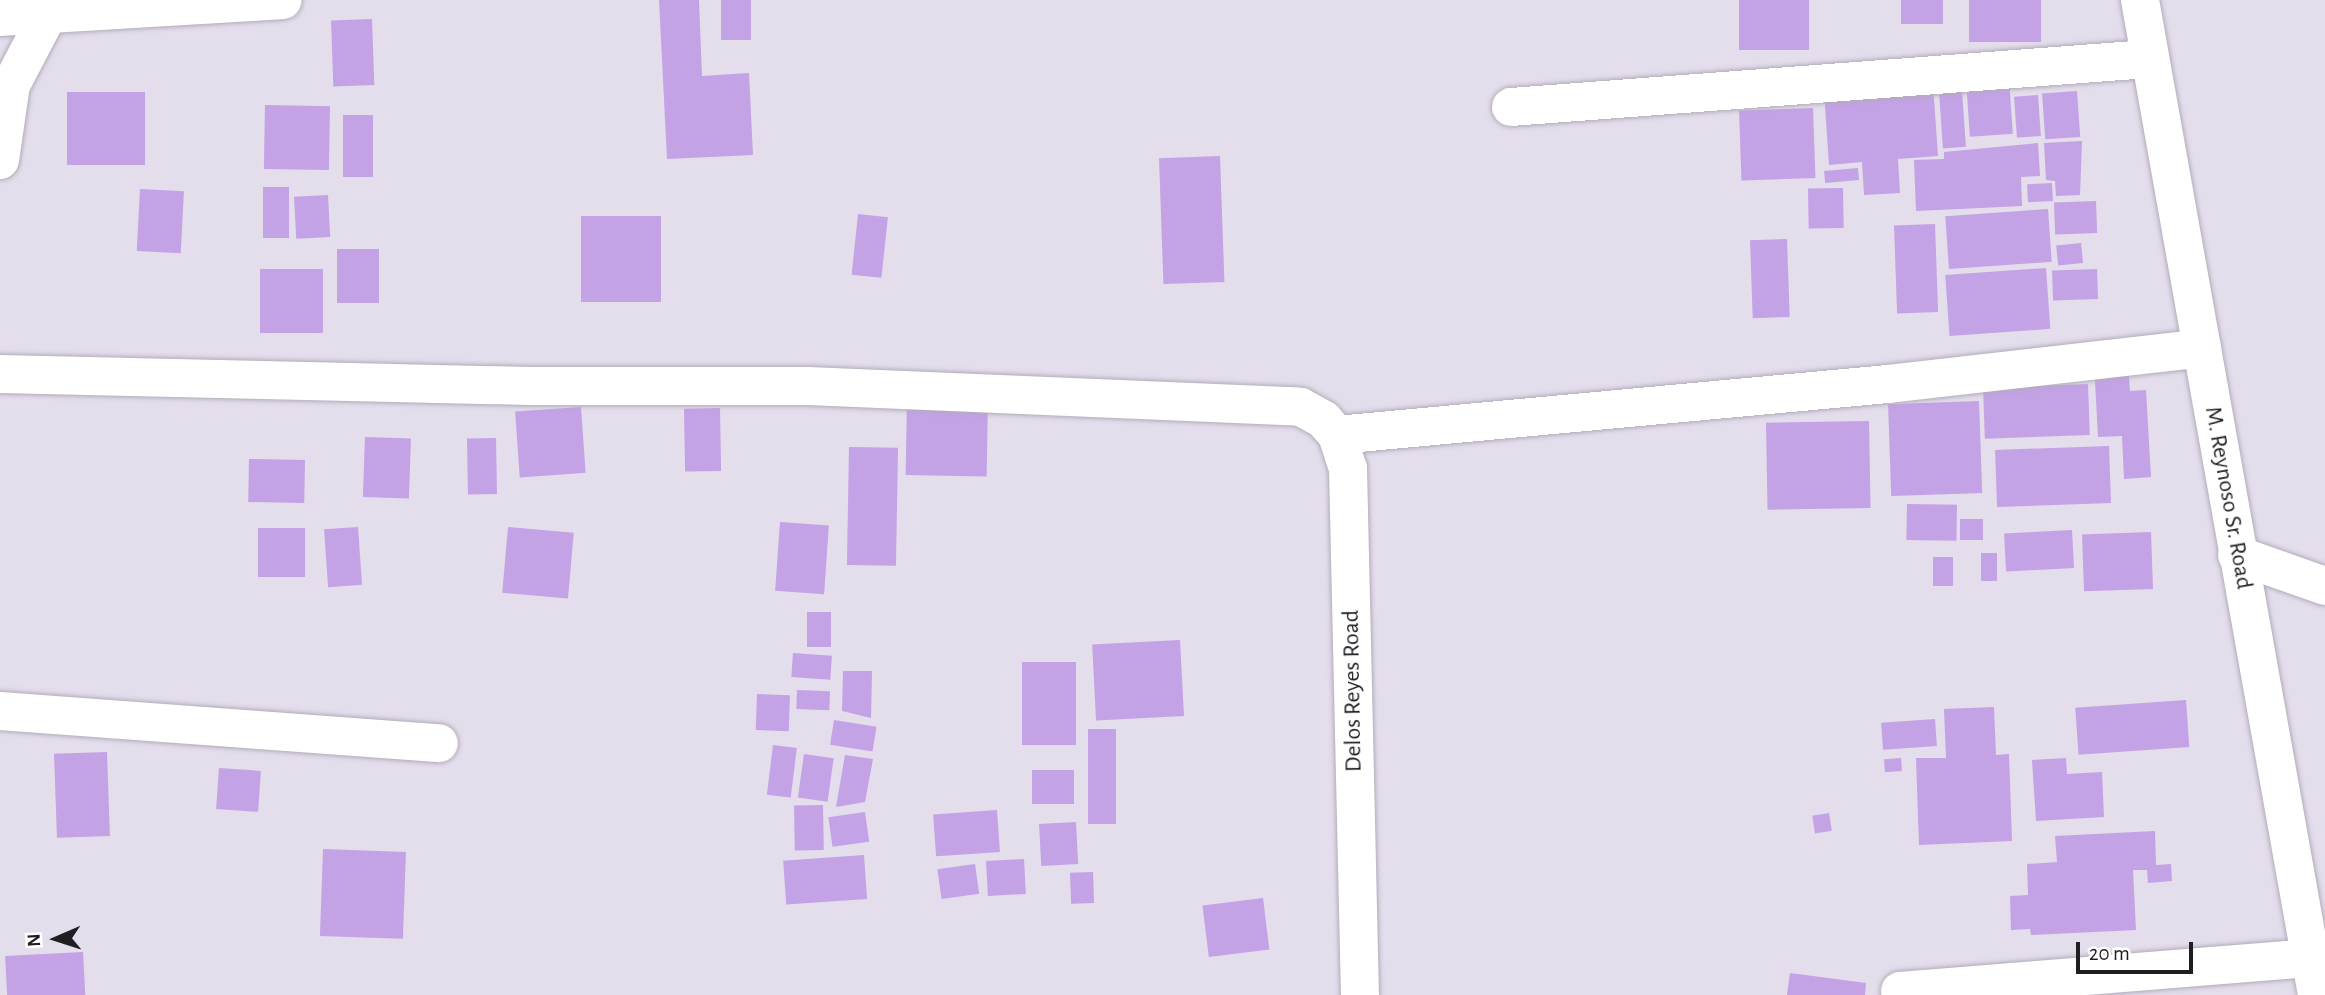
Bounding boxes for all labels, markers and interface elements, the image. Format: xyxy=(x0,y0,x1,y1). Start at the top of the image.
street label: M. Reynoso Sr. Road xyxy=(2198,404,2258,592)
street label: Delos Reyes Road xyxy=(1337,610,1369,772)
north arrow xyxy=(21,904,91,974)
scale bar xyxy=(2080,928,2197,972)
text: N xyxy=(25,933,44,947)
text: 20 m xyxy=(2089,943,2130,964)

